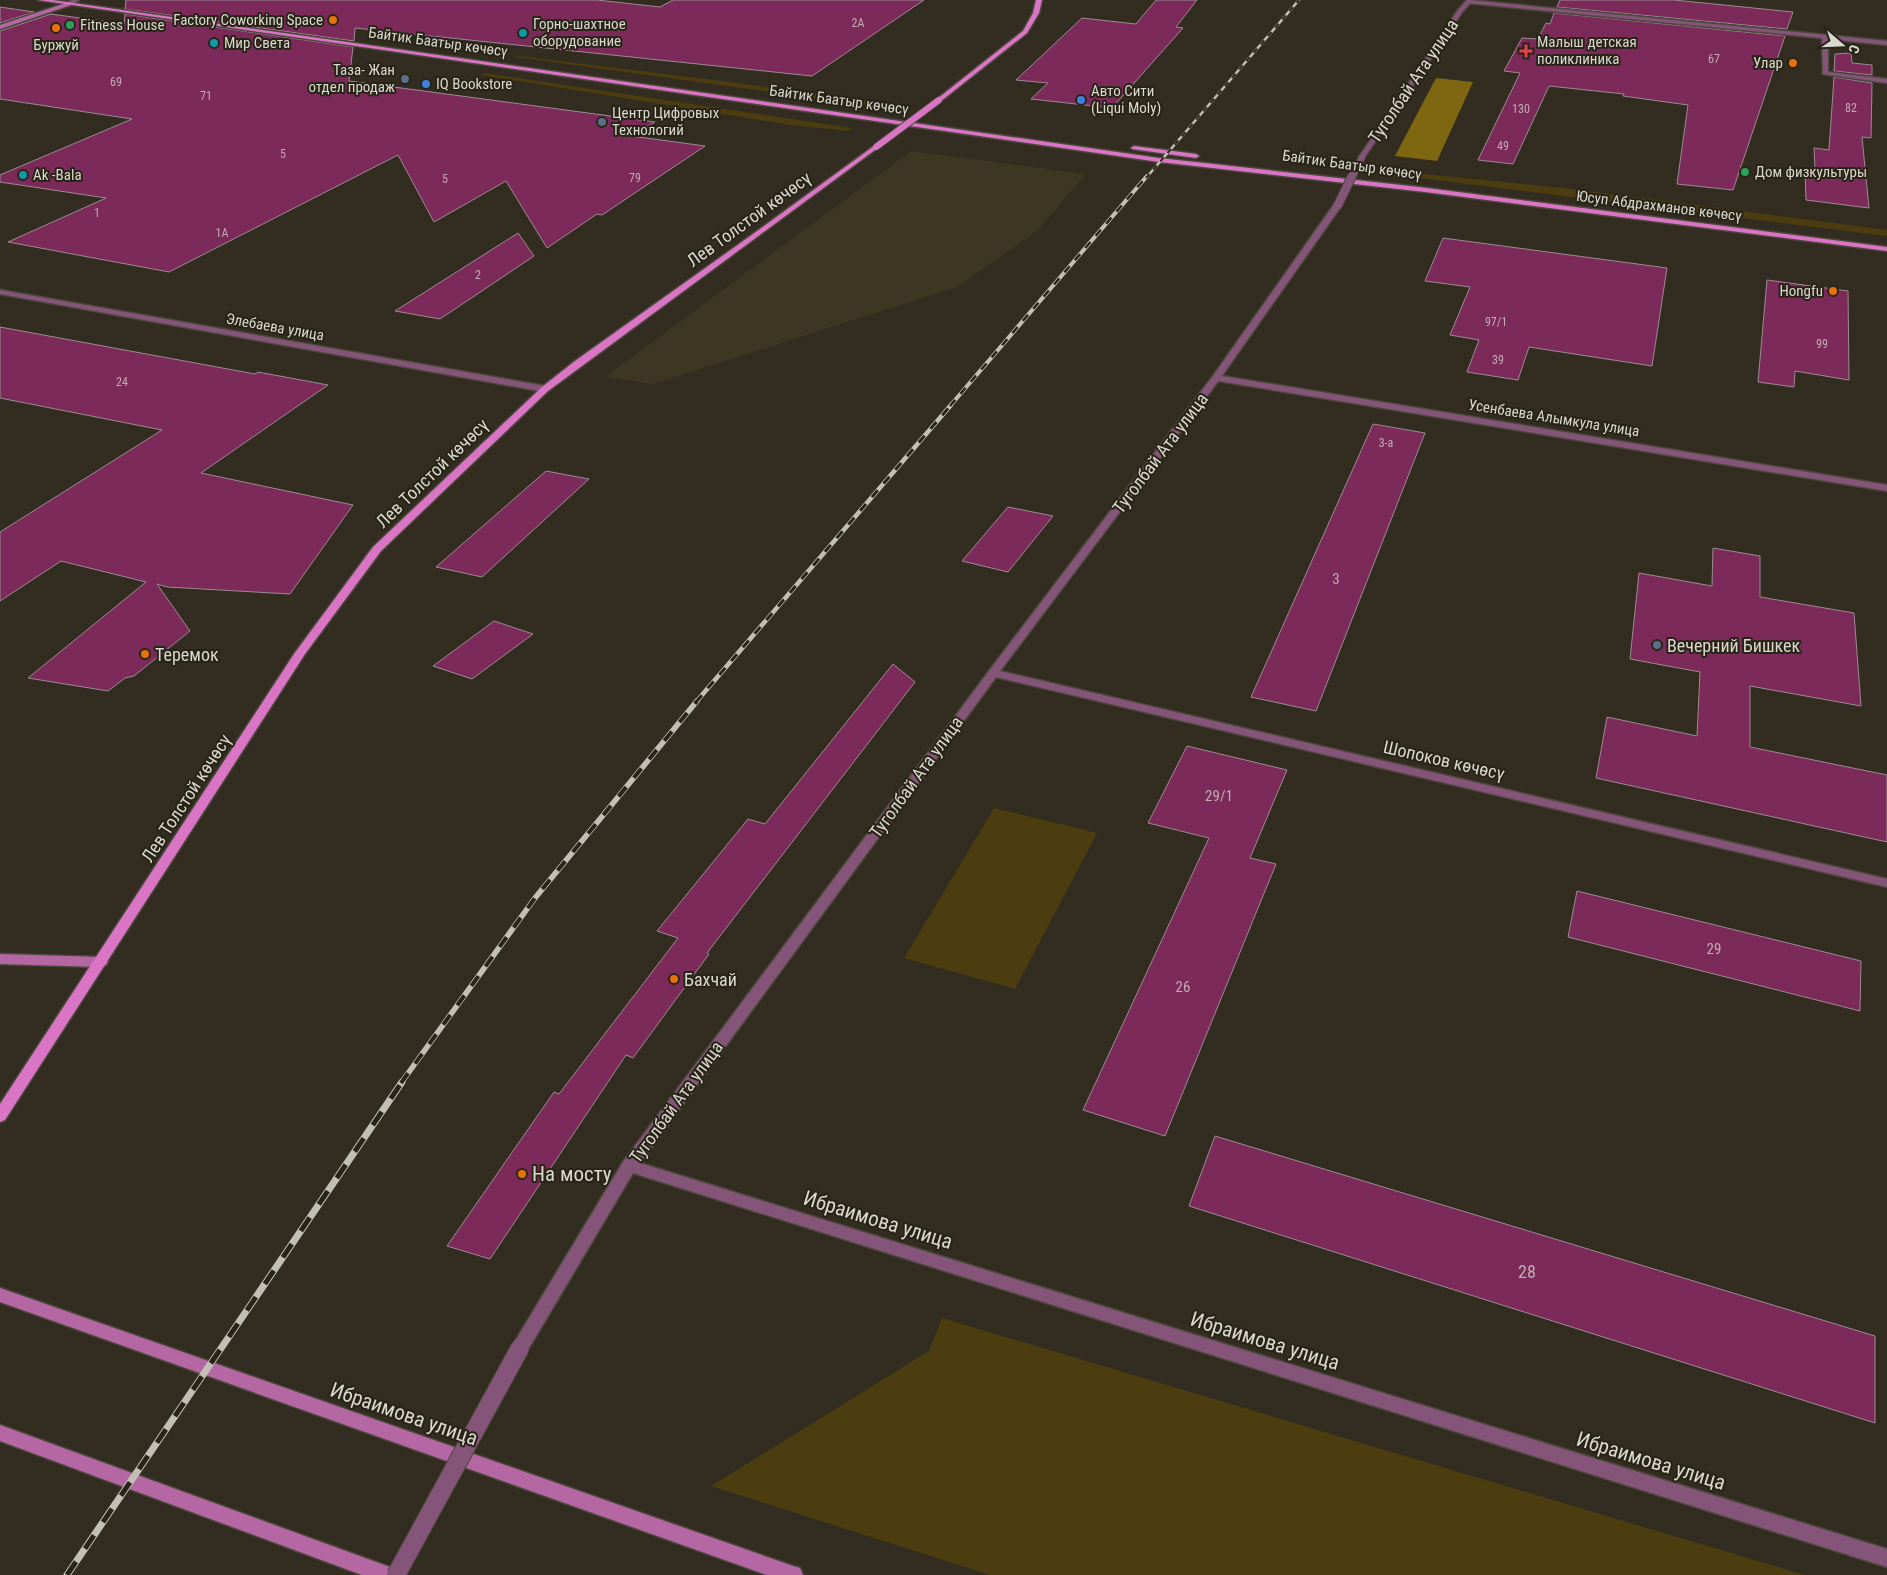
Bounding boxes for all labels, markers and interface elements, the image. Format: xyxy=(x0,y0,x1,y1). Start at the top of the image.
place label: Factory Coworking Space xyxy=(173,11,323,29)
marker: Factory Coworking Space xyxy=(327,14,339,26)
place label: Горно-шахтное оборудование xyxy=(533,15,626,50)
street label: Туголбай Ата улица xyxy=(1364,15,1462,147)
place label: Fitness House xyxy=(80,16,164,34)
house number: 2А xyxy=(852,16,865,30)
marker: Fitness House xyxy=(64,19,76,31)
north arrow xyxy=(1817,20,1867,70)
marker: Буржуй xyxy=(50,22,62,34)
street label: Байтик Баатыр көчөсү xyxy=(367,23,509,61)
marker: Горно-шахтное оборудование xyxy=(517,27,529,39)
place label: Малыш детская поликлиника xyxy=(1537,33,1637,68)
place label: Мир Света xyxy=(224,34,290,52)
place label: Буржуй xyxy=(33,36,79,54)
marker: Мир Света xyxy=(208,37,220,49)
text: С xyxy=(1845,43,1863,56)
marker: Малыш детская поликлиника xyxy=(1519,44,1533,58)
house number: 67 xyxy=(1708,52,1720,66)
place label: Улар xyxy=(1753,54,1783,72)
marker: Улар xyxy=(1787,57,1799,69)
place label: Таза- Жан отдел продаж xyxy=(309,61,395,96)
marker: Таза- Жан отдел продаж xyxy=(399,73,411,85)
house number: 69 xyxy=(110,75,122,89)
place label: IQ Bookstore xyxy=(436,75,512,93)
marker: IQ Bookstore xyxy=(420,78,432,90)
street label: Байтик Баатыр көчөсү xyxy=(768,81,910,119)
place label: Авто Сити (Liqui Moly) xyxy=(1091,82,1161,117)
house number: 71 xyxy=(200,89,212,103)
marker: Авто Сити (Liqui Moly) xyxy=(1075,94,1087,106)
house number: 82 xyxy=(1845,101,1857,115)
house number: 130 xyxy=(1512,102,1530,116)
place label: Центр Цифровых Технологий xyxy=(612,104,720,139)
marker: Центр Цифровых Технологий xyxy=(596,116,608,128)
house number: 49 xyxy=(1497,139,1509,153)
street label: Байтик Баатыр көчөсү xyxy=(1281,146,1423,184)
house number: 5 xyxy=(280,147,286,161)
place label: Дом физкультуры xyxy=(1755,163,1867,181)
place label: Ak -Bala xyxy=(33,166,82,184)
marker: Дом физкультуры xyxy=(1739,166,1751,178)
street label: Лев Толстой көчөсү xyxy=(683,167,815,271)
marker: Ak -Bala xyxy=(17,169,29,181)
house number: 79 xyxy=(629,171,641,185)
house number: 5 xyxy=(442,172,448,186)
street label: Юсуп Абдрахманов көчөсү xyxy=(1575,187,1743,225)
house number: 1 xyxy=(94,206,100,220)
house number: 1А xyxy=(216,226,229,240)
house number: 2 xyxy=(475,268,481,282)
place label: Hongfu xyxy=(1780,282,1823,300)
marker: Hongfu xyxy=(1827,285,1839,297)
street label: Элебаева улица xyxy=(225,310,325,344)
house number: 97/1 xyxy=(1485,315,1507,329)
house number: 99 xyxy=(1816,337,1828,351)
house number: 39 xyxy=(1492,353,1504,367)
house number: 24 xyxy=(116,375,128,389)
street label: Туголбай Ата улица xyxy=(1108,389,1212,517)
street label: Усенбаева Алымкула улица xyxy=(1467,396,1641,440)
street label: Лев Толстой көчөсү xyxy=(371,414,493,532)
house number: 3-a xyxy=(1379,436,1394,450)
house number: 3 xyxy=(1332,570,1340,588)
place label: Вечерний Бишкек xyxy=(1667,635,1801,656)
marker: Вечерний Бишкек xyxy=(1651,639,1663,651)
place label: Теремок xyxy=(155,644,219,665)
marker: Теремок xyxy=(139,648,151,660)
street label: Туголбай Ата улица xyxy=(865,712,967,842)
street label: Лев Толстой көчөсү xyxy=(137,730,235,866)
street label: Шопоков көчөсү xyxy=(1381,736,1507,784)
house number: 29/1 xyxy=(1205,787,1233,805)
house number: 29 xyxy=(1707,940,1721,958)
place label: Бахчай xyxy=(684,969,737,990)
marker: Бахчай xyxy=(668,973,680,985)
house number: 26 xyxy=(1176,978,1190,996)
street label: Туголбай Ата улица xyxy=(625,1037,727,1167)
place label: На мосту xyxy=(532,1162,612,1186)
marker: На мосту xyxy=(516,1168,528,1180)
street label: Ибраимова улица xyxy=(801,1186,955,1254)
house number: 28 xyxy=(1518,1261,1536,1282)
street label: Ибраимова улица xyxy=(1188,1307,1342,1375)
street label: Ибраимова улица xyxy=(327,1378,481,1450)
street label: Ибраимова улица xyxy=(1574,1427,1728,1495)

